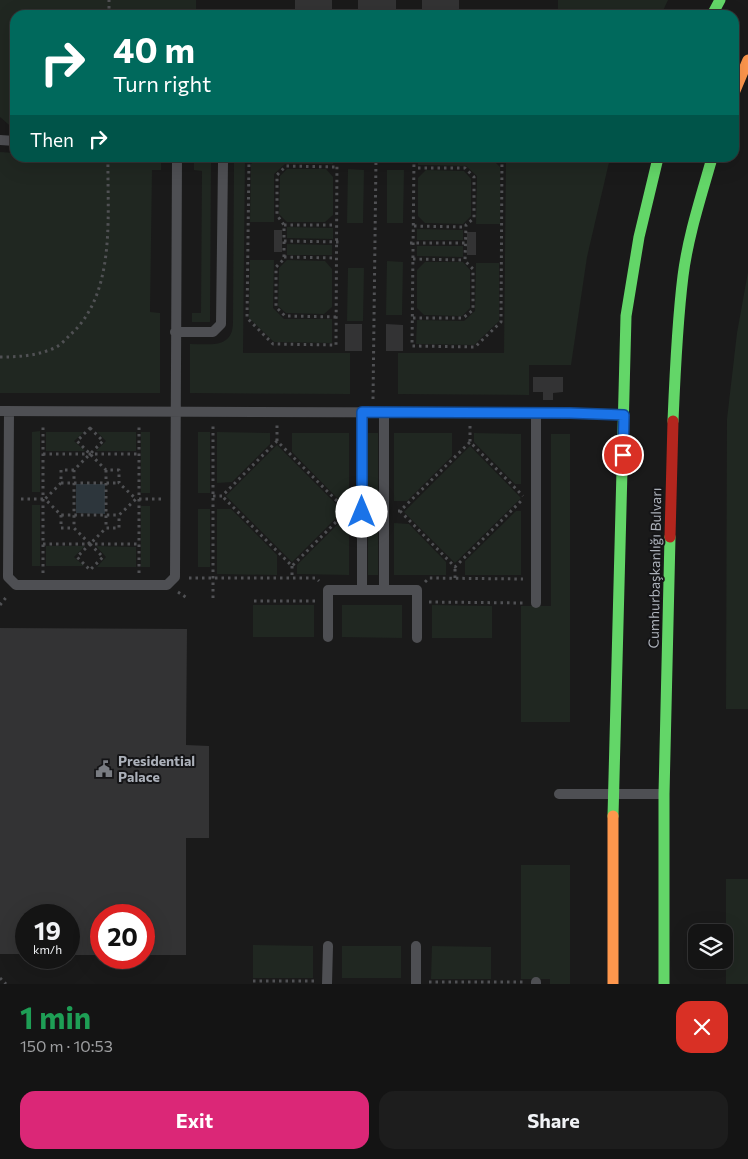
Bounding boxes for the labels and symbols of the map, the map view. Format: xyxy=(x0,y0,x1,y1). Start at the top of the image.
pin xyxy=(602,434,644,476)
position arrow xyxy=(335,485,387,537)
street label: Cumhurbaşkanlığı Bulvarı xyxy=(645,487,664,649)
place label: Presidential Palace xyxy=(118,752,195,785)
public building icon: Presidential Palace xyxy=(94,759,114,779)
speed limit sign: 20 xyxy=(90,904,155,969)

